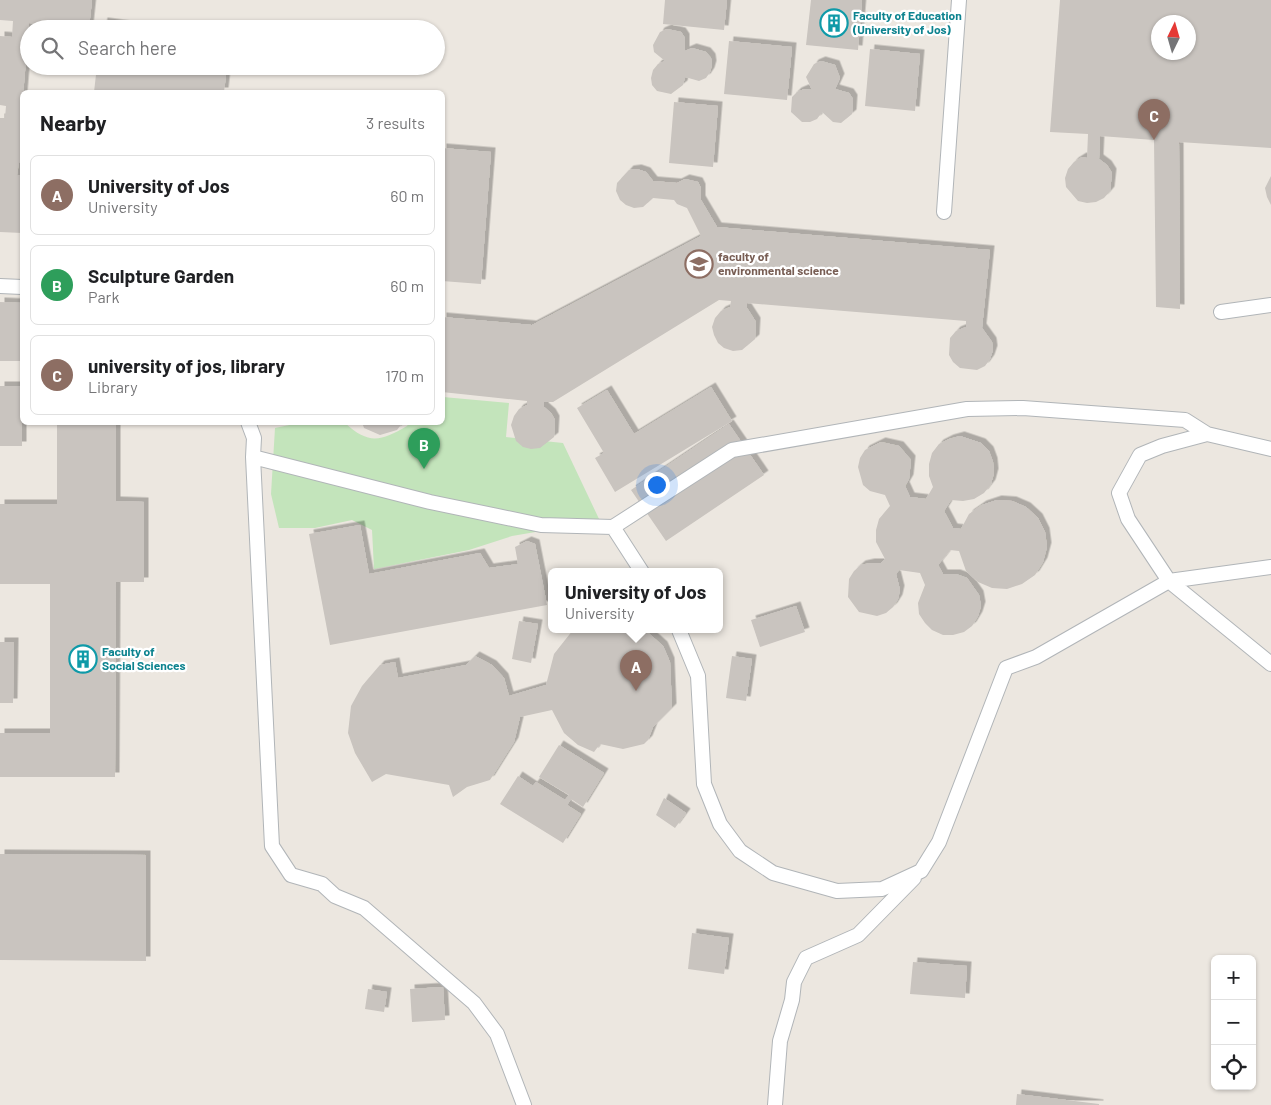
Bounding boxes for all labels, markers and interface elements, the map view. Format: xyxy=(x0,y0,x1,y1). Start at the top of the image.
building icon: Faculty of Education (University of Jos) xyxy=(819,8,849,38)
place label: Faculty of Education (University of Jos) xyxy=(852,8,962,36)
north arrow xyxy=(1151,15,1196,60)
search box xyxy=(20,20,445,75)
icon: search xyxy=(38,34,66,62)
text: Search here xyxy=(78,36,177,59)
pin: C xyxy=(1138,99,1170,140)
text: Nearby xyxy=(40,110,106,135)
text: 3 results xyxy=(366,113,425,132)
text: University of Jos xyxy=(88,174,230,197)
text: A xyxy=(52,186,62,205)
text: 60 m xyxy=(390,186,424,205)
text: University xyxy=(88,197,158,216)
school or university icon: faculty of environmental science xyxy=(684,249,714,279)
place label: faculty of environmental science xyxy=(718,249,839,277)
text: Sculpture Garden xyxy=(88,264,234,287)
text: B xyxy=(52,276,62,295)
text: 60 m xyxy=(390,276,424,295)
text: Park xyxy=(88,287,119,306)
text: university of jos, library xyxy=(88,354,285,377)
text: C xyxy=(52,366,62,385)
text: 170 m xyxy=(385,366,424,385)
text: Library xyxy=(88,377,138,396)
pin: B xyxy=(408,428,440,469)
your location xyxy=(644,472,670,498)
popup xyxy=(548,568,723,633)
text: University of Jos xyxy=(565,580,706,603)
text: University xyxy=(565,603,634,622)
building icon: Faculty of Social Sciences xyxy=(68,644,98,674)
place label: Faculty of Social Sciences xyxy=(102,644,186,672)
pin: A xyxy=(620,650,652,691)
map controls xyxy=(1211,955,1256,1090)
button: + xyxy=(1211,955,1256,1000)
button: − xyxy=(1211,1000,1256,1045)
button: locate xyxy=(1211,1045,1256,1090)

